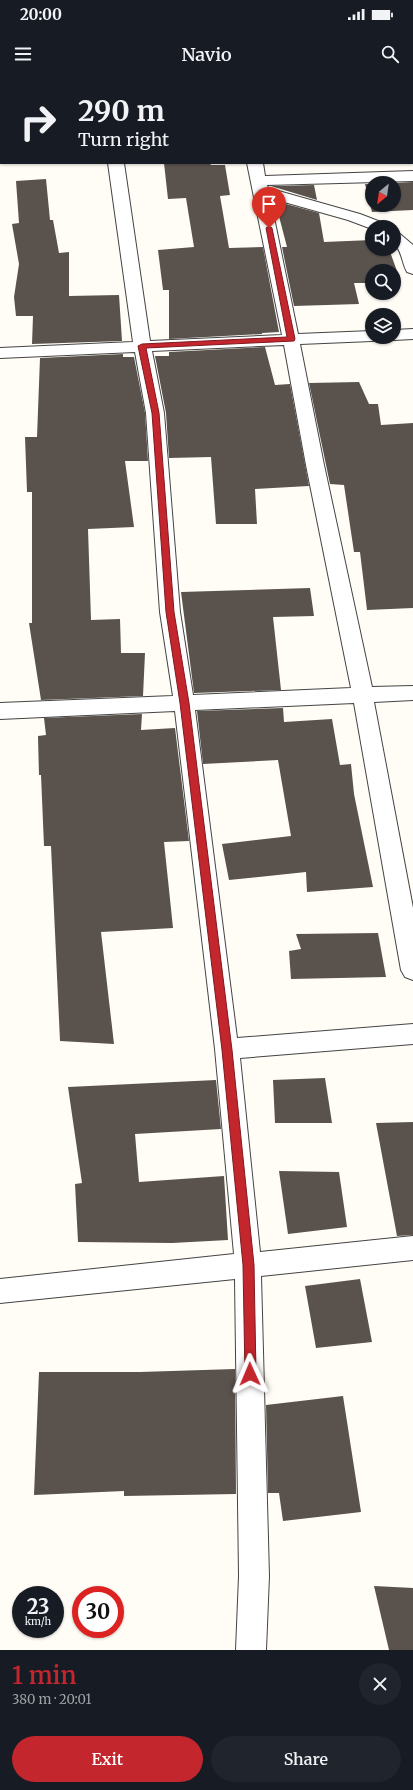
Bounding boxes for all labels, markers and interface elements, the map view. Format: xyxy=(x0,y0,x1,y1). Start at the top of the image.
text: 20:00 xyxy=(20,5,62,24)
icon: menu xyxy=(12,43,34,65)
text: Navio xyxy=(181,43,232,66)
icon: search xyxy=(379,43,401,65)
text: 290 m xyxy=(78,93,165,129)
icon: right xyxy=(12,96,64,148)
text: Turn right xyxy=(78,128,169,151)
north arrow xyxy=(365,176,401,212)
map controls xyxy=(365,176,401,344)
pin xyxy=(252,187,286,228)
icon: arrive xyxy=(258,193,280,215)
button: sound xyxy=(365,220,401,256)
button: search xyxy=(365,264,401,300)
button: layers xyxy=(365,308,401,344)
position arrow xyxy=(229,1353,271,1395)
speed limit sign: 30 xyxy=(72,1586,124,1638)
text: 23 xyxy=(27,1594,49,1619)
text: km/h xyxy=(25,1615,51,1628)
text: 1 min xyxy=(12,1660,77,1691)
button: close xyxy=(359,1663,401,1705)
text: 380 m · 20:01 xyxy=(12,1691,91,1708)
button: Exit xyxy=(12,1736,203,1782)
button: Share xyxy=(211,1736,401,1782)

